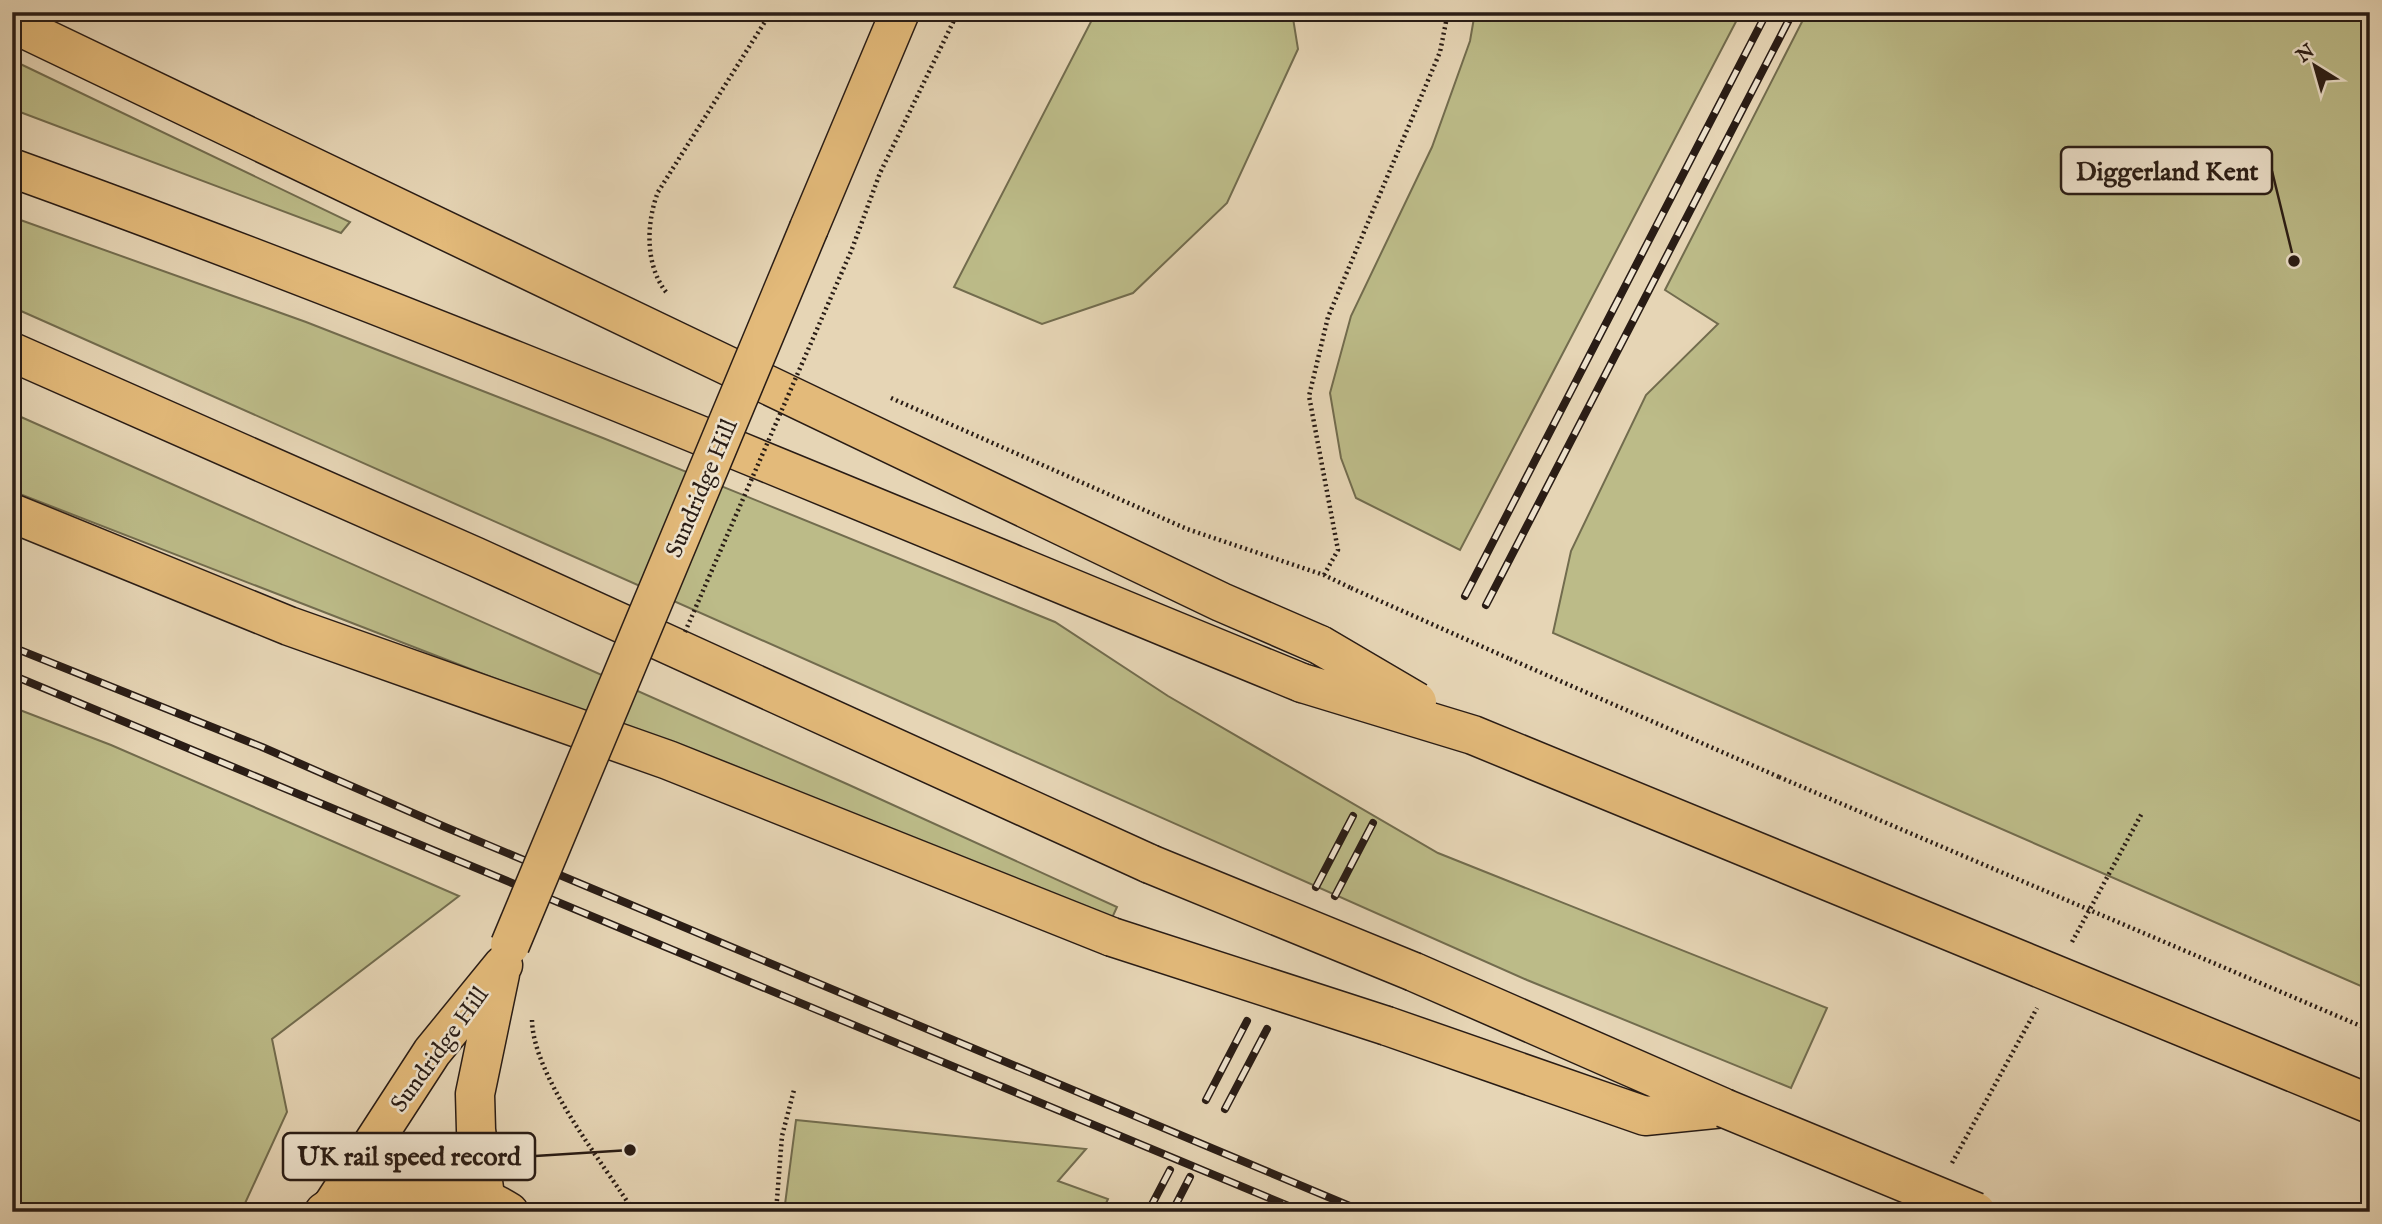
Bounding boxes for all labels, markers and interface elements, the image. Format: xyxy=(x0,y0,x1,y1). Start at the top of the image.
north arrow xyxy=(2280,32,2350,102)
text: N xyxy=(2291,39,2320,69)
callout: Diggerland Kent xyxy=(2061,147,2272,194)
text: Diggerland Kent xyxy=(2076,156,2258,189)
street label: Sundridge Hill xyxy=(659,414,746,563)
street label: Sundridge Hill xyxy=(384,981,496,1119)
callout: UK rail speed record xyxy=(283,1133,535,1180)
text: UK rail speed record xyxy=(296,1141,522,1174)

